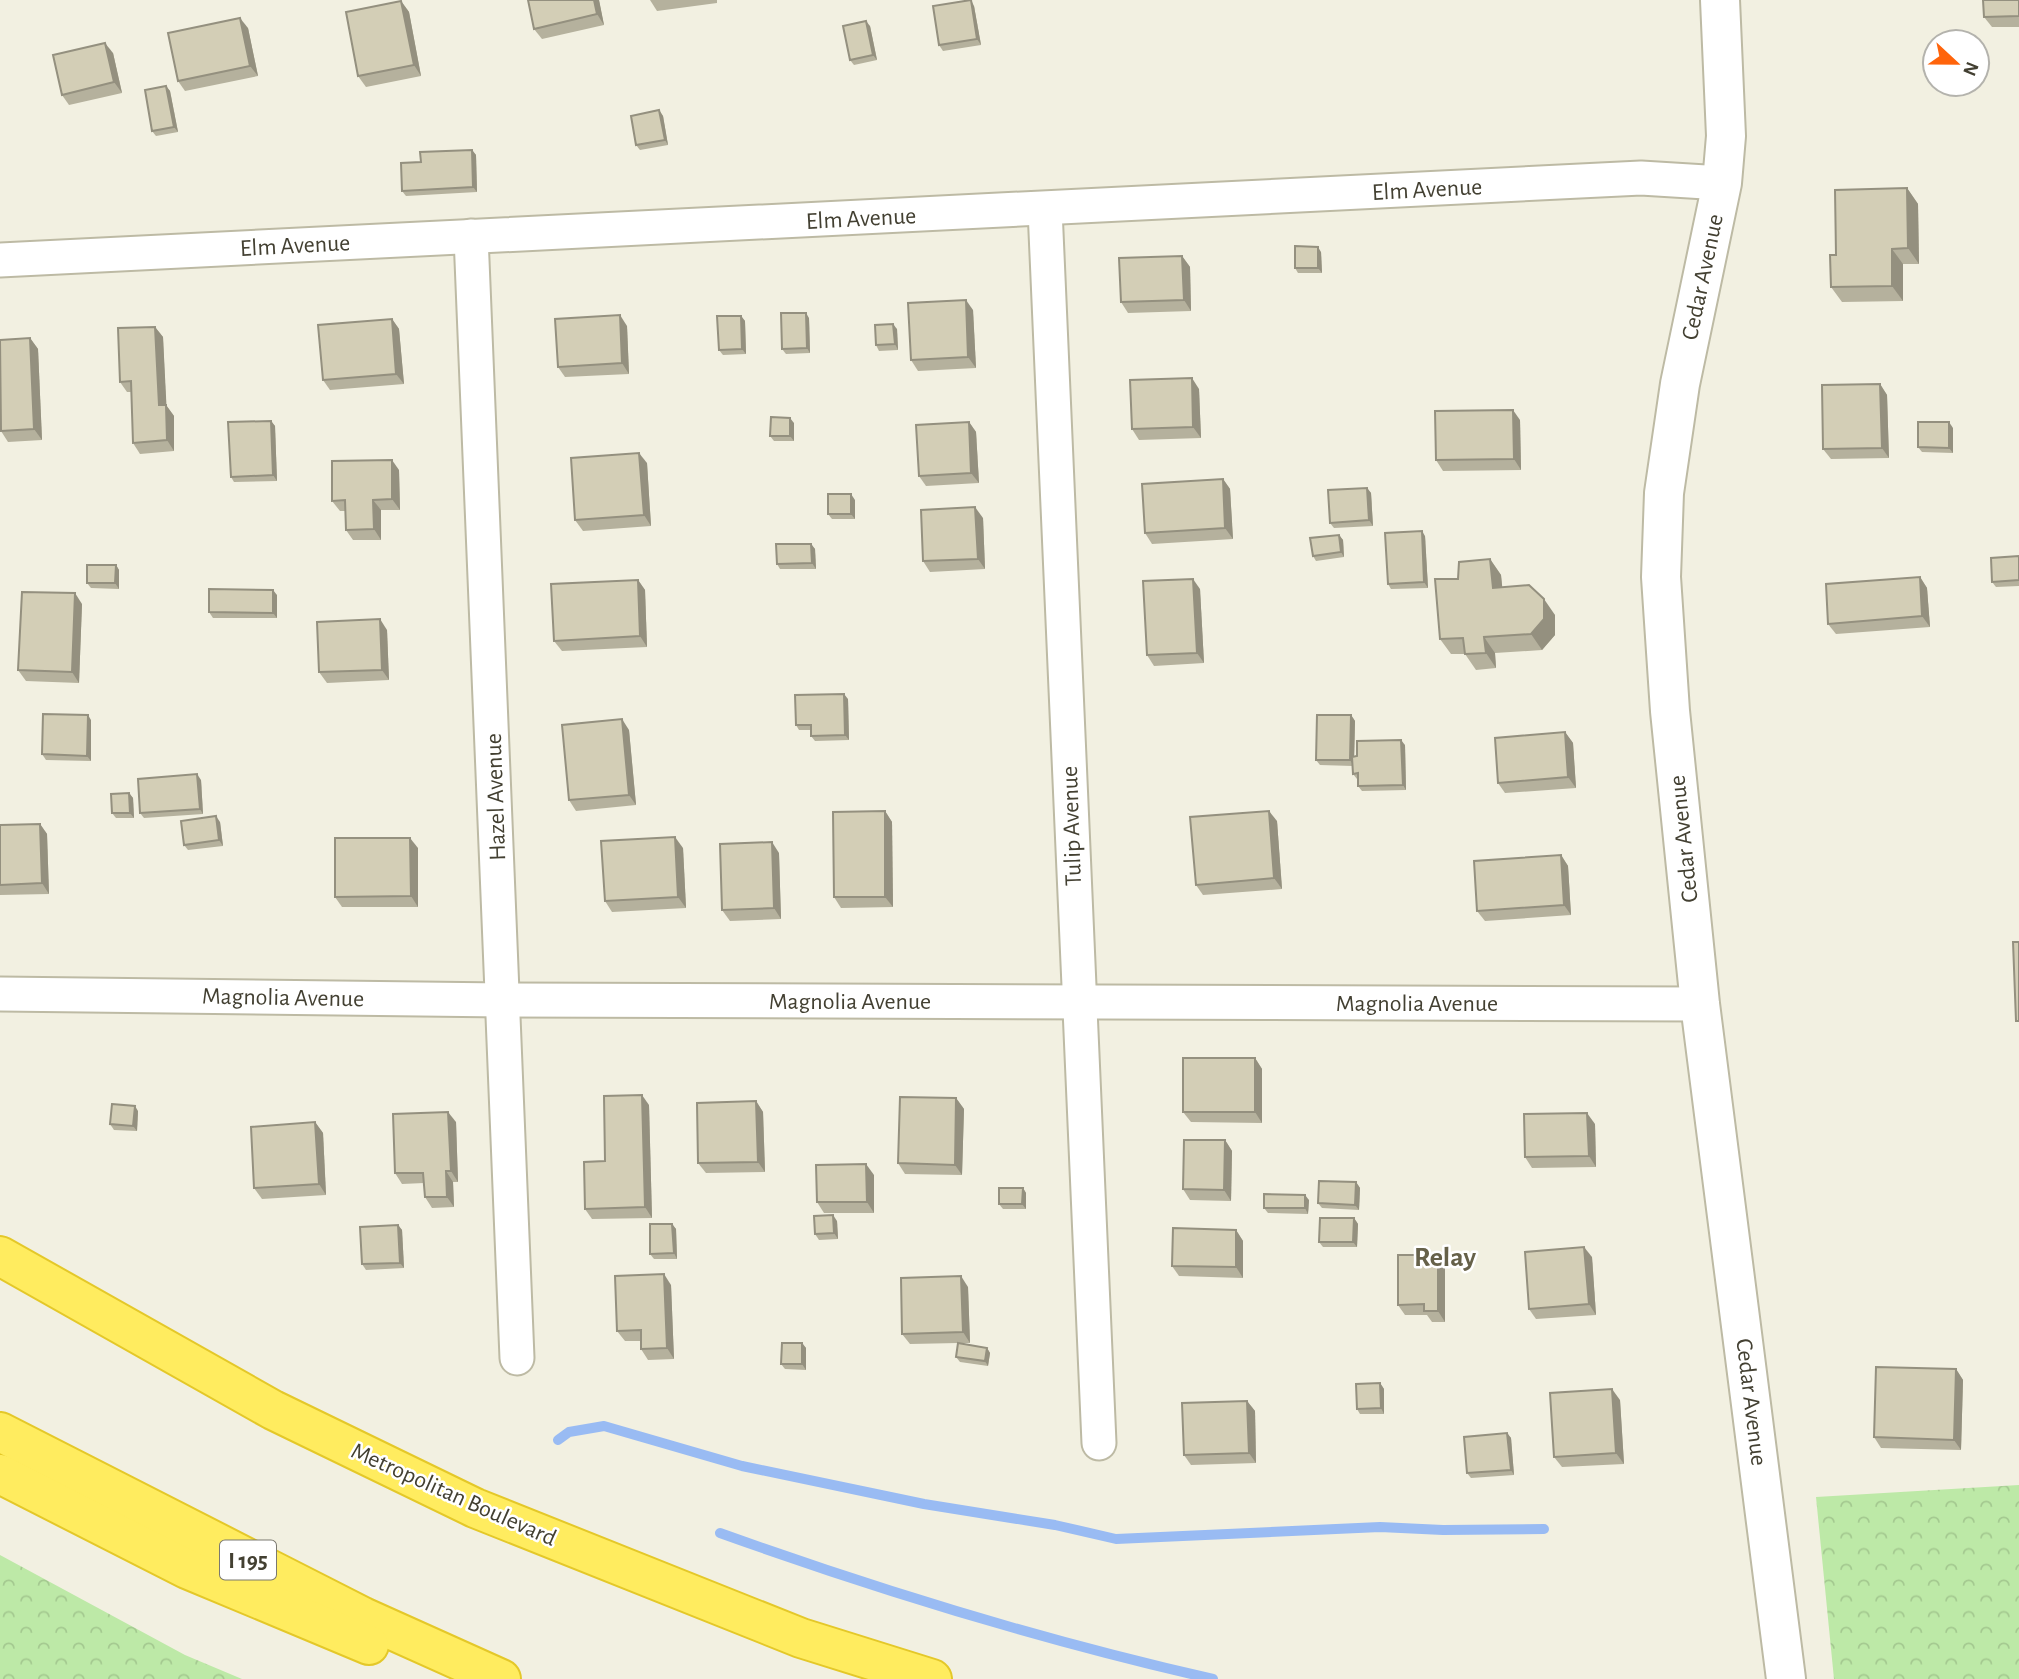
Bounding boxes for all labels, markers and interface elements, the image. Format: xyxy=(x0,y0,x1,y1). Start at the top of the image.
north arrow xyxy=(1921,28,1991,98)
text: N xyxy=(1959,59,1982,78)
street label: Elm Avenue xyxy=(1371,175,1483,205)
street label: Elm Avenue xyxy=(805,204,917,234)
street label: Cedar Avenue xyxy=(1678,212,1728,342)
street label: Elm Avenue xyxy=(239,231,351,261)
street label: Hazel Avenue xyxy=(482,733,510,861)
street label: Tulip Avenue xyxy=(1058,766,1086,886)
street label: Cedar Avenue xyxy=(1665,774,1703,904)
street label: Magnolia Avenue xyxy=(202,985,364,1011)
street label: Magnolia Avenue xyxy=(769,990,931,1014)
street label: Magnolia Avenue xyxy=(1336,992,1498,1016)
district label: Relay xyxy=(1414,1244,1476,1272)
street label: Cedar Avenue xyxy=(1731,1337,1771,1467)
street label: Metropolitan Boulevard xyxy=(347,1439,560,1551)
road number: I 195 xyxy=(220,1540,276,1580)

